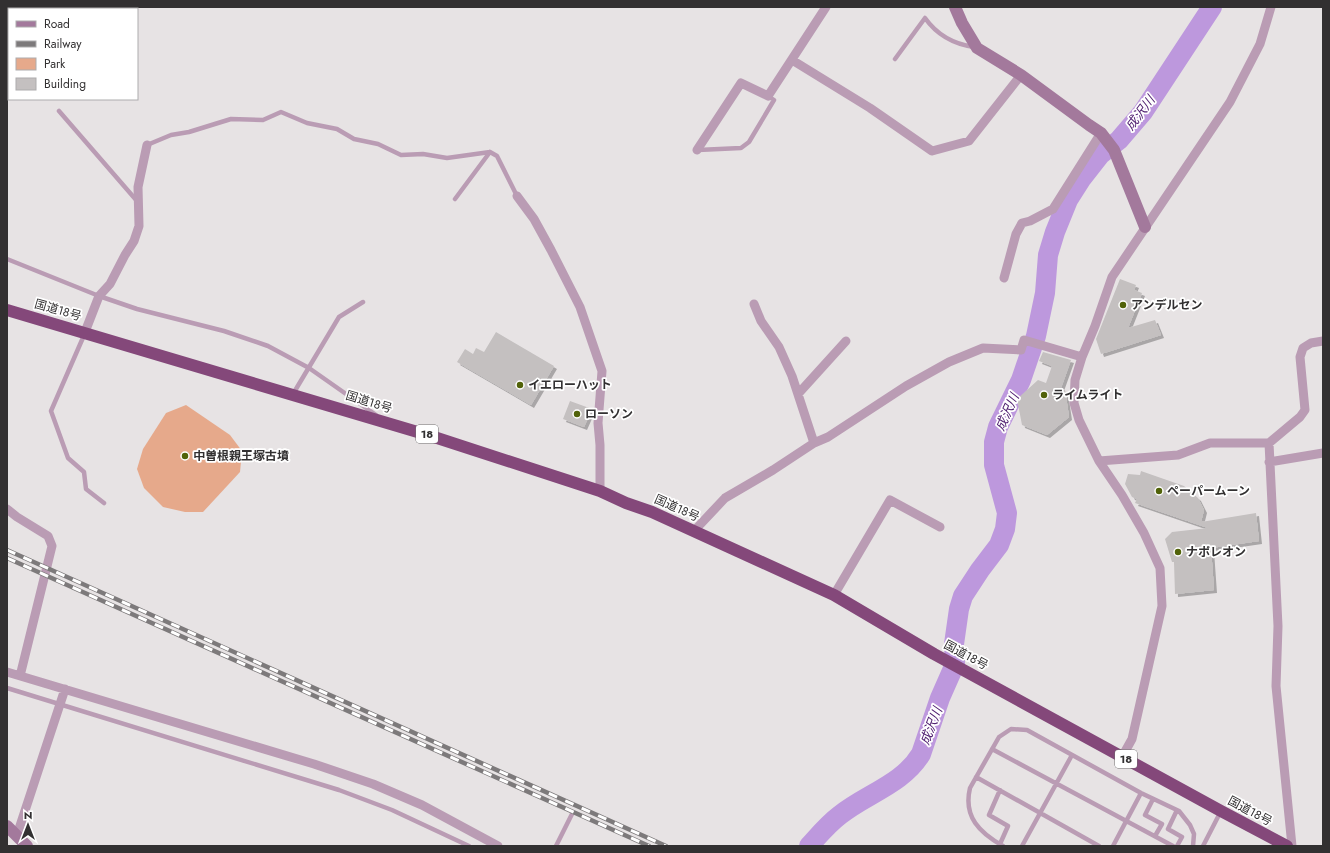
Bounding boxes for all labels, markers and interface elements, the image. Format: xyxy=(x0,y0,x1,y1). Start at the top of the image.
legend xyxy=(8,8,138,100)
text: Road xyxy=(44,15,70,33)
text: Railway xyxy=(44,35,82,53)
text: Park xyxy=(44,55,66,73)
text: Building xyxy=(44,75,86,93)
water label: 成沢川 xyxy=(1121,90,1161,134)
street label: 国道18号 xyxy=(32,295,84,325)
place label: アンデルセン xyxy=(1131,296,1203,314)
marker: アンデルセン xyxy=(1118,300,1128,310)
place label: イエローハット xyxy=(528,376,612,394)
marker: イエローハット xyxy=(515,380,525,390)
street label: 国道18号 xyxy=(343,386,395,418)
place label: ライムライト xyxy=(1052,386,1123,404)
water label: 成沢川 xyxy=(990,389,1024,434)
marker: ライムライト xyxy=(1039,390,1049,400)
place label: ローソン xyxy=(585,405,633,423)
marker: ローソン xyxy=(572,409,582,419)
road number: 18 xyxy=(416,425,438,443)
place label: 中曽根親王塚古墳 xyxy=(193,447,289,465)
marker: 中曽根親王塚古墳 xyxy=(180,451,190,461)
place label: ペーパームーン xyxy=(1167,482,1250,500)
marker: ペーパームーン xyxy=(1154,486,1164,496)
street label: 国道18号 xyxy=(651,490,703,526)
place label: ナポレオン xyxy=(1186,543,1246,561)
marker: ナポレオン xyxy=(1173,547,1183,557)
street label: 国道18号 xyxy=(941,636,991,674)
water label: 成沢川 xyxy=(915,703,948,748)
road number: 18 xyxy=(1115,750,1137,768)
street label: 国道18号 xyxy=(1225,792,1275,830)
north arrow xyxy=(8,805,48,845)
text: N xyxy=(24,807,32,823)

